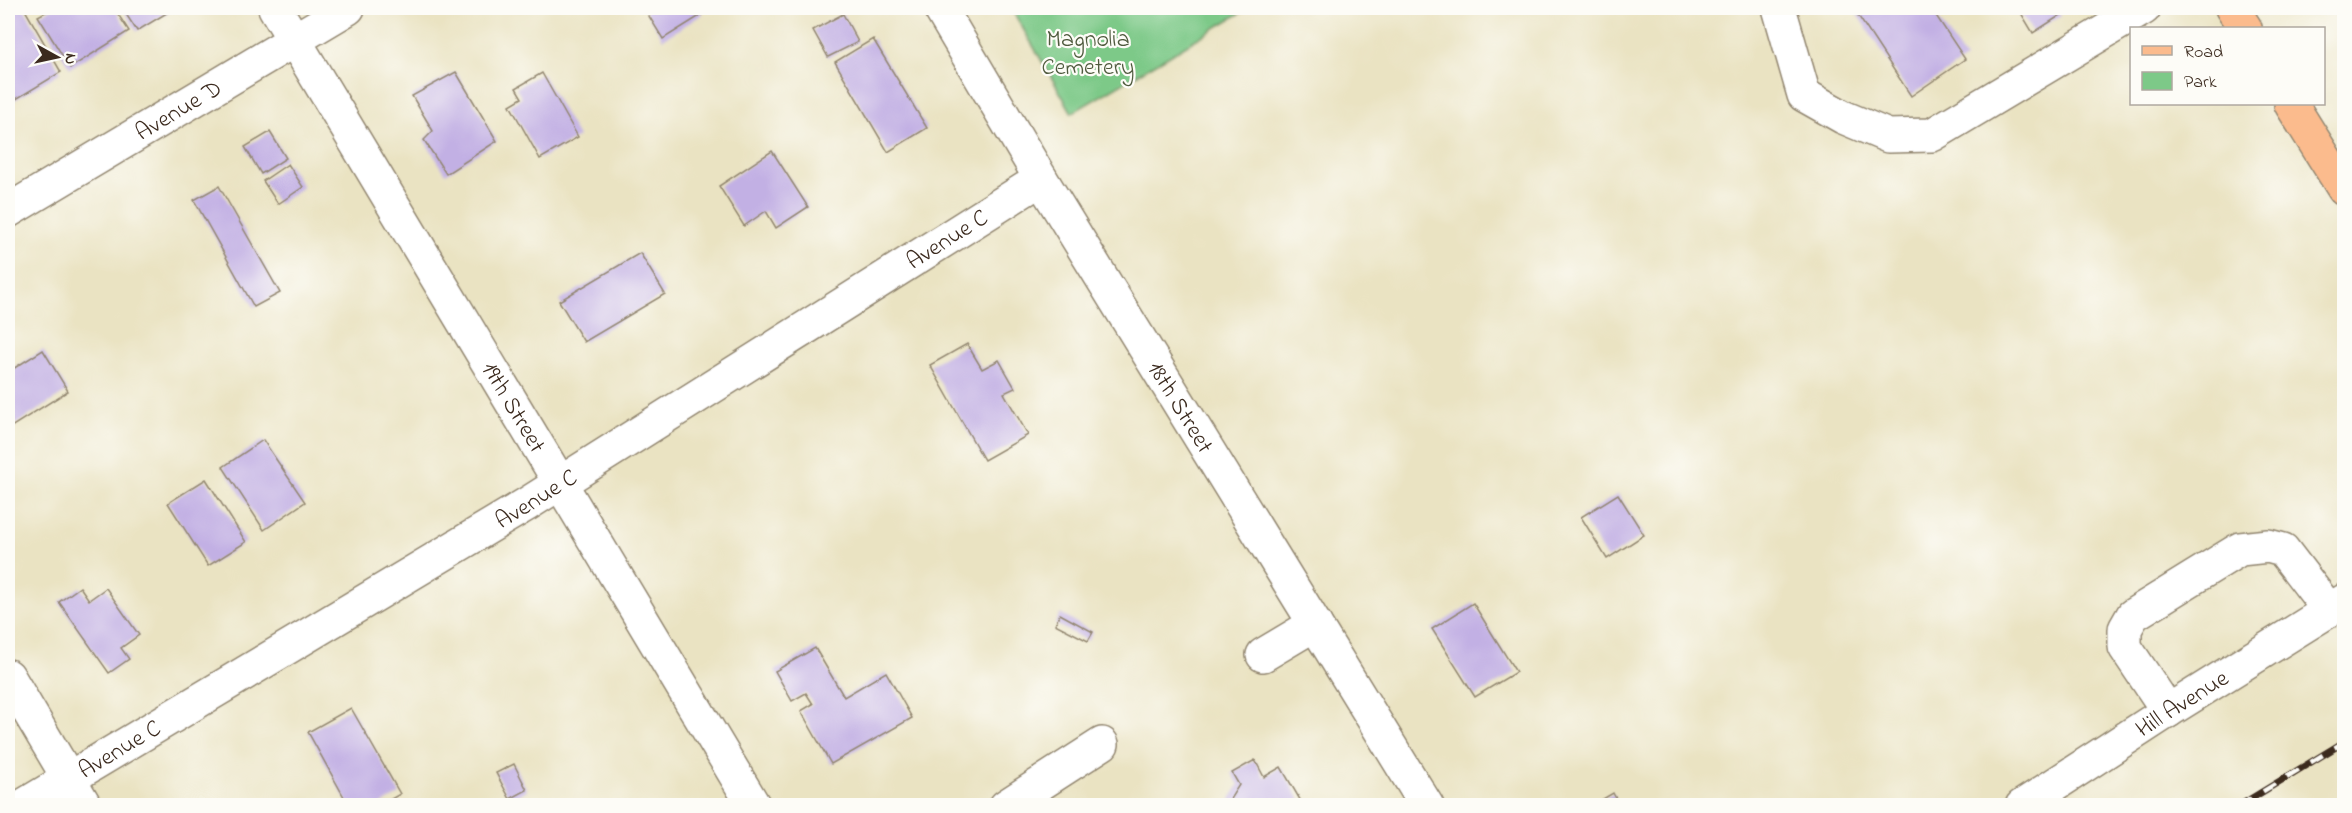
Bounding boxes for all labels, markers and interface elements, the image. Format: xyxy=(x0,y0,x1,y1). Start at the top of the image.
park label: Magnolia Cemetery xyxy=(1042,23,1134,87)
north arrow xyxy=(27,27,87,87)
legend xyxy=(2130,27,2325,105)
text: Road xyxy=(2184,40,2223,66)
text: N xyxy=(57,52,83,66)
text: Park xyxy=(2184,70,2217,96)
street label: Avenue D xyxy=(129,72,229,151)
street label: Avenue C xyxy=(900,202,996,280)
street label: 18th Street xyxy=(1137,355,1221,461)
street label: 19th Street xyxy=(471,356,553,460)
street label: Avenue C xyxy=(489,461,585,539)
street label: Hill Avenue xyxy=(2129,662,2236,748)
street label: Avenue C xyxy=(72,712,168,789)

